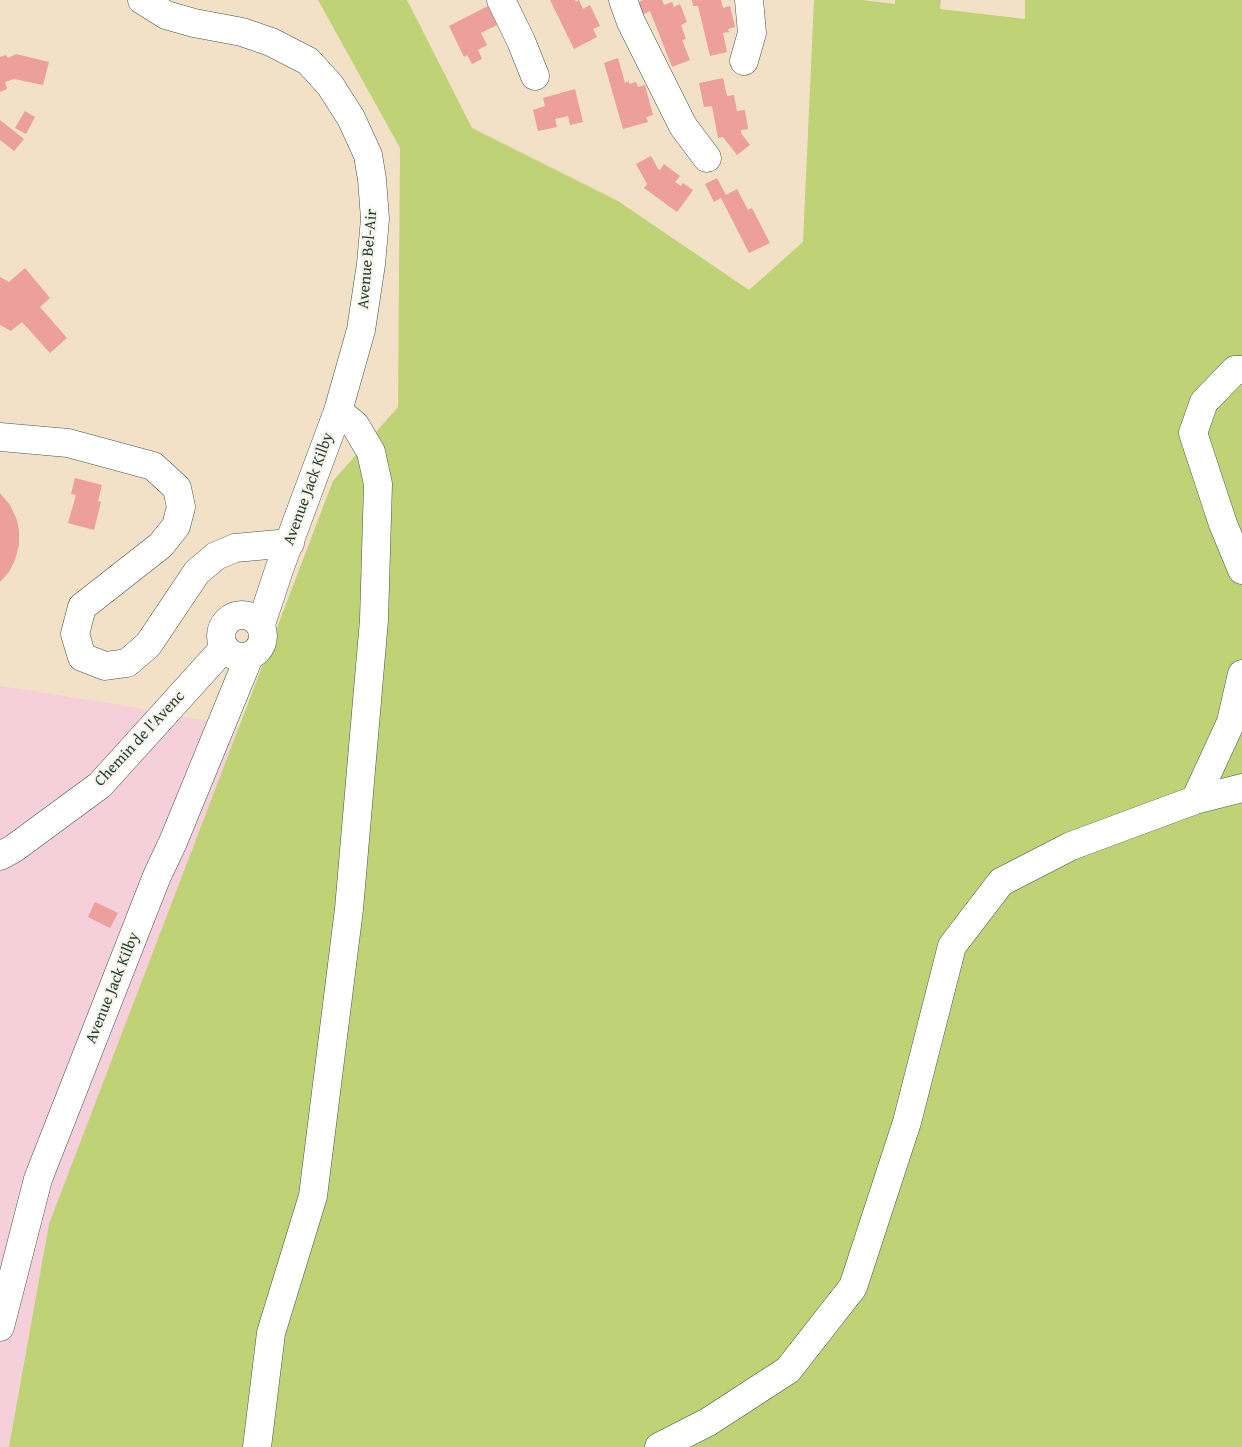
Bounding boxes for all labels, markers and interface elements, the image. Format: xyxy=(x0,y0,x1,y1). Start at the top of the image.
street label: Avenue Bel-Air xyxy=(354,208,382,310)
street label: Avenue Jack Kilby xyxy=(280,430,338,548)
street label: Chemin de l'Avenc xyxy=(91,687,189,791)
street label: Avenue Jack Kilby xyxy=(82,929,144,1047)

